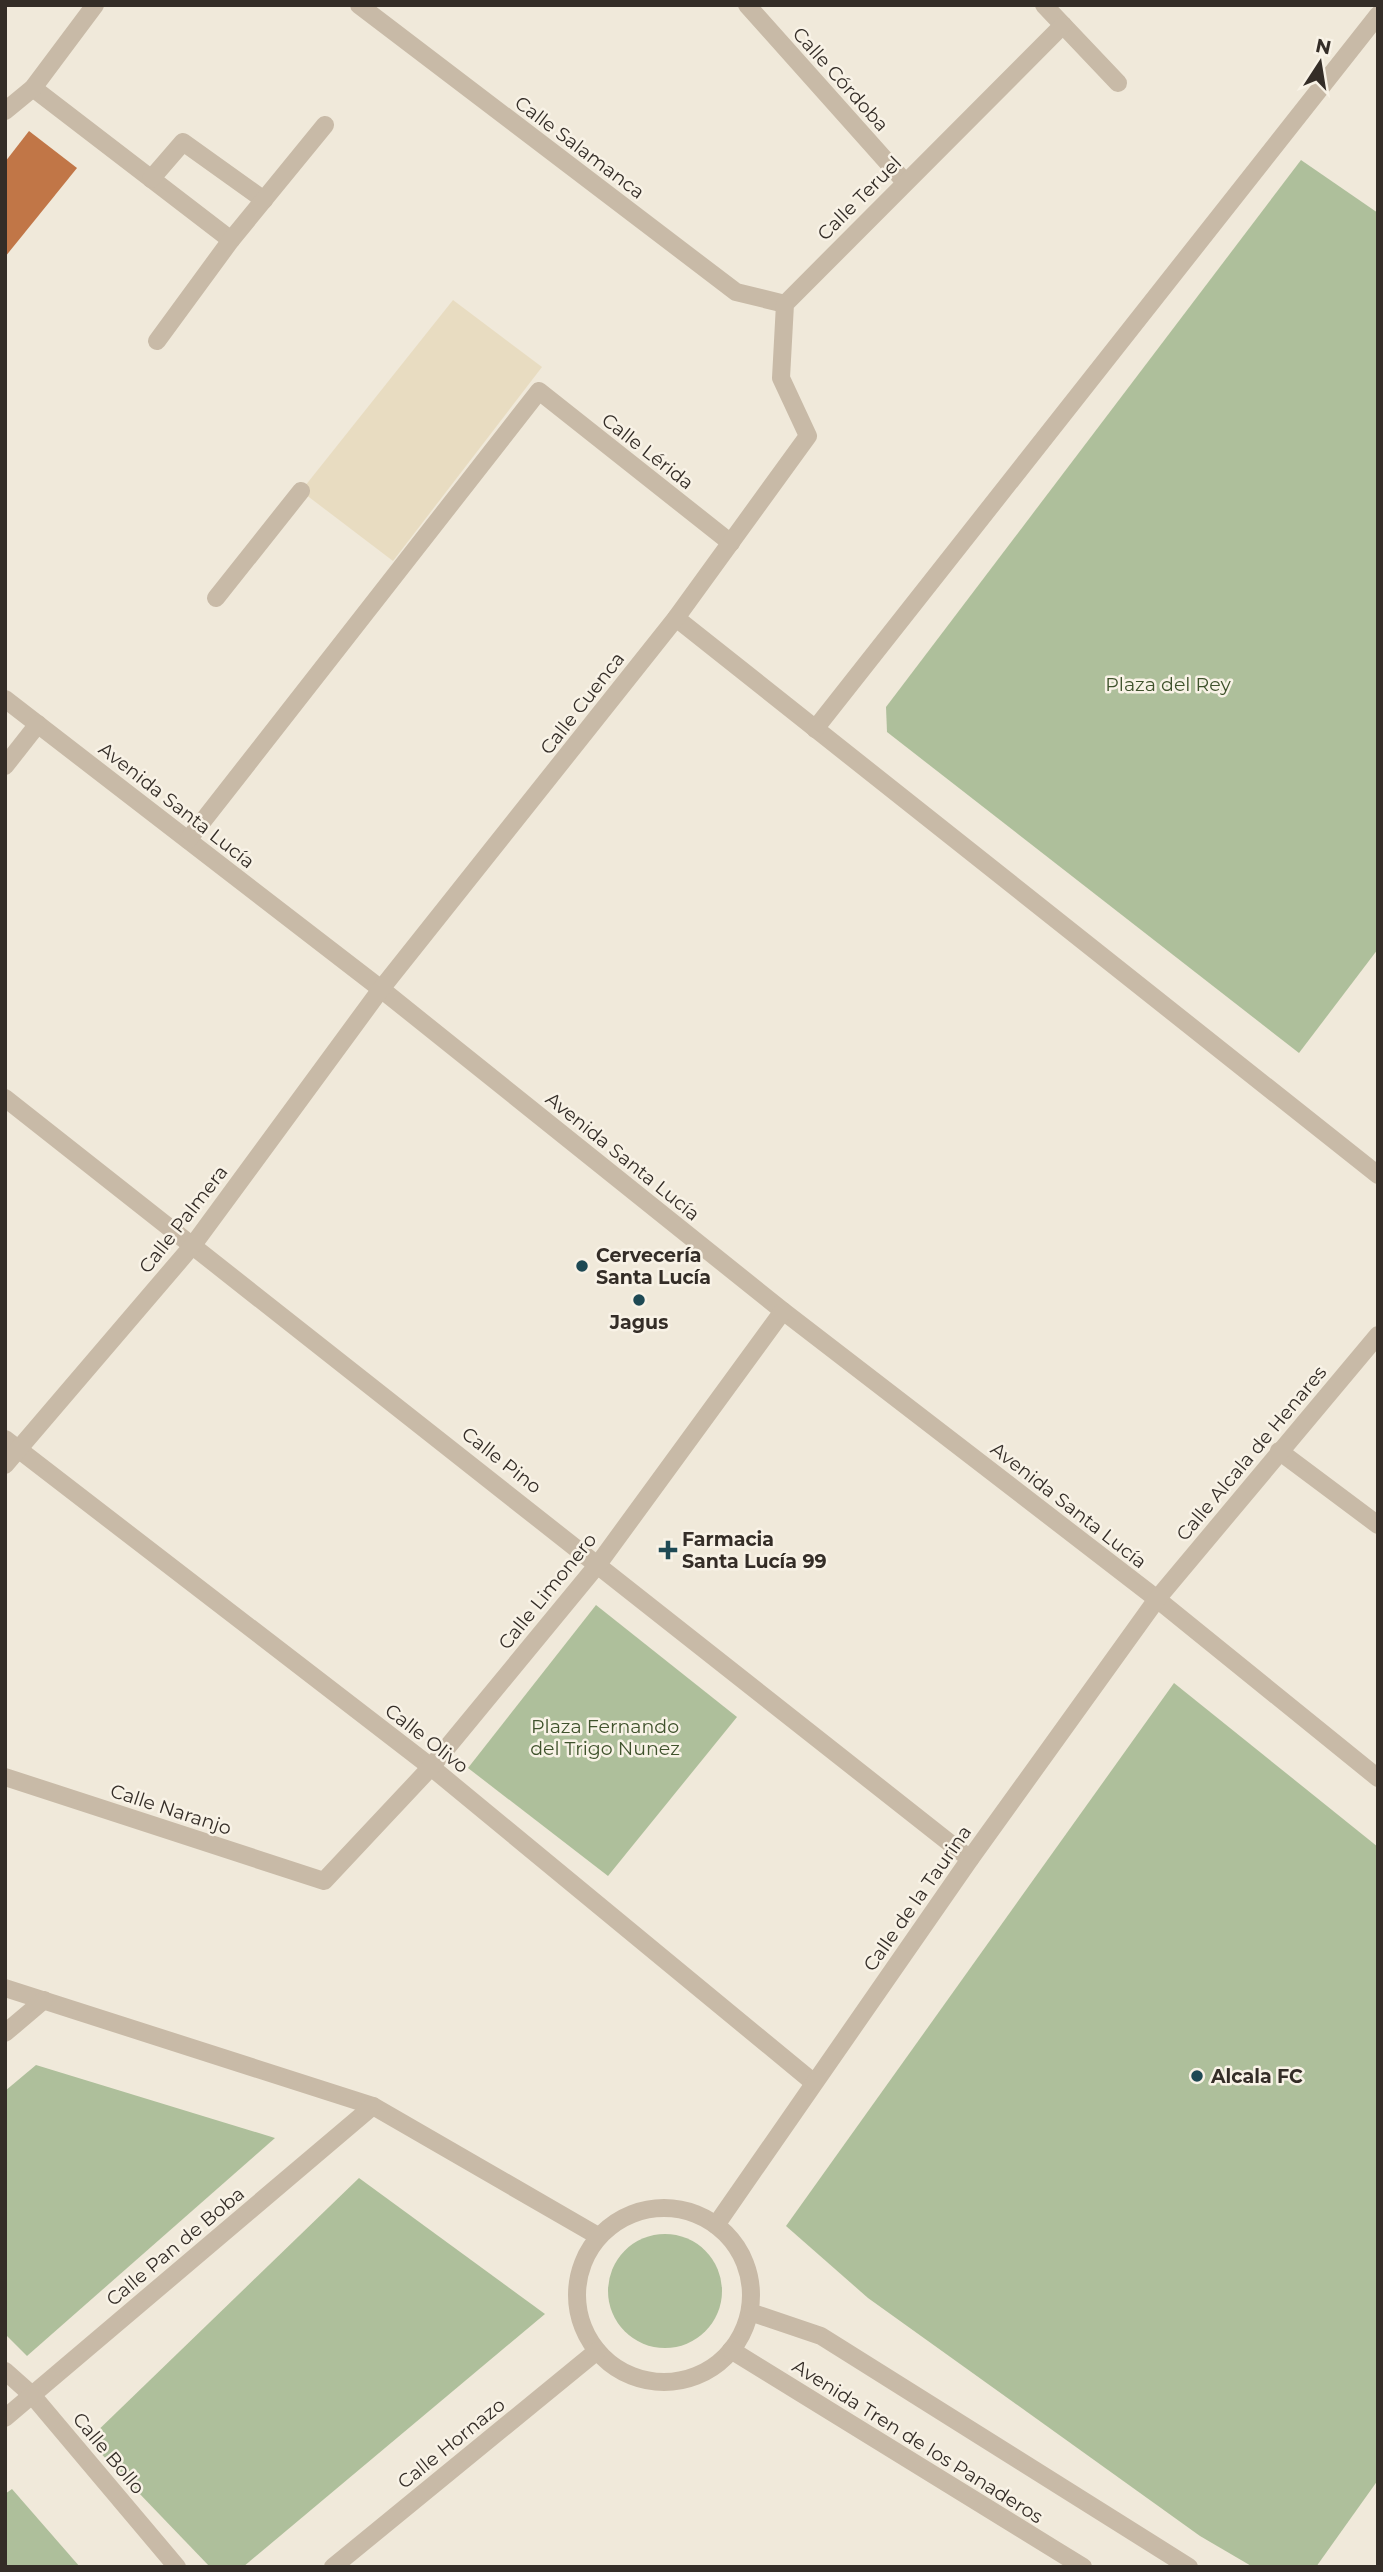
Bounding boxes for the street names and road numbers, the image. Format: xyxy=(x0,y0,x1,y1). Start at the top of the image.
street label: Calle Córdoba xyxy=(788,22,893,136)
street label: Calle Salamanca xyxy=(510,91,649,204)
street label: Calle Teruel xyxy=(812,151,906,245)
street label: Calle Lérida xyxy=(597,408,698,494)
street label: Calle Cuenca xyxy=(535,648,629,759)
street label: Avenida Santa Lucía xyxy=(94,737,259,873)
street label: Avenida Santa Lucía xyxy=(541,1087,704,1226)
street label: Calle Palmera xyxy=(134,1161,233,1278)
street label: Calle Alcala de Henares xyxy=(1171,1361,1331,1546)
street label: Calle Pino xyxy=(457,1422,546,1499)
street label: Avenida Santa Lucía xyxy=(986,1437,1151,1573)
street label: Calle Limonero xyxy=(493,1528,601,1654)
street label: Calle Olivo xyxy=(380,1699,473,1778)
street label: Calle Naranjo xyxy=(107,1779,234,1840)
street label: Calle de la Taurina xyxy=(858,1821,976,1976)
street label: Calle Pan de Boba xyxy=(102,2182,249,2311)
street label: Avenida Tren de los Panaderos xyxy=(788,2355,1047,2528)
street label: Calle Hornazo xyxy=(393,2393,510,2494)
street label: Calle Bollo xyxy=(68,2408,149,2499)

